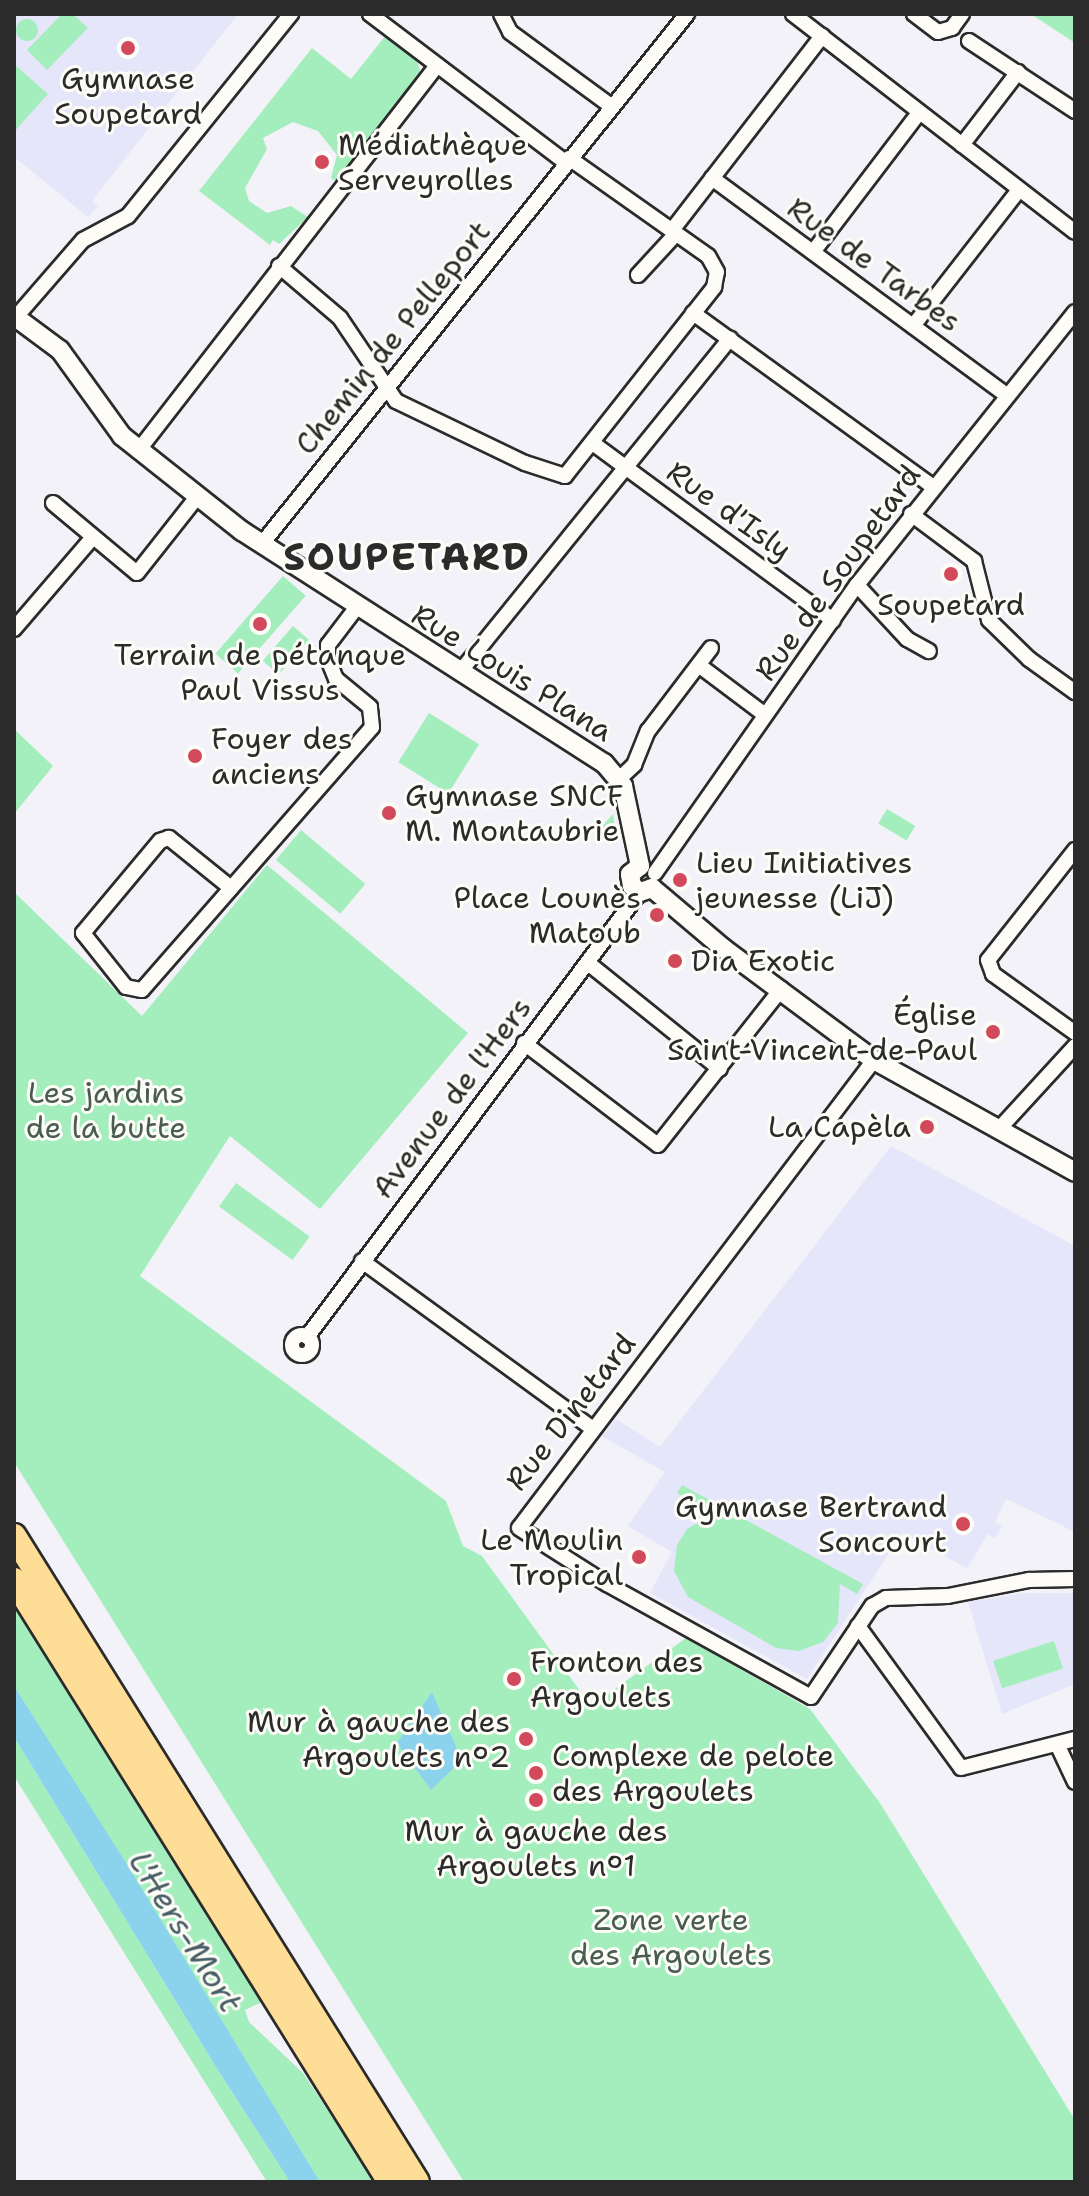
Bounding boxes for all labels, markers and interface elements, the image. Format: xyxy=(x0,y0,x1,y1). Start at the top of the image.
marker: Gymnase Soupetard xyxy=(119,39,137,57)
place label: Gymnase Soupetard xyxy=(54,61,202,132)
place label: Médiathèque Serveyrolles xyxy=(338,127,528,198)
marker: Médiathèque Serveyrolles xyxy=(313,153,331,171)
street label: Rue de Tarbes xyxy=(780,190,968,340)
street label: Chemin de Pelleport xyxy=(288,214,498,462)
street label: Rue d'Isly xyxy=(660,454,798,568)
street label: Rue de Soupetard xyxy=(748,458,928,688)
district label: SOUPETARD xyxy=(283,534,531,580)
marker: Soupetard xyxy=(942,565,960,583)
place label: Soupetard xyxy=(877,587,1025,623)
street label: Rue Louis Plana xyxy=(405,597,619,749)
marker: Terrain de pétanque Paul Vissus xyxy=(251,615,269,633)
place label: Terrain de pétanque Paul Vissus xyxy=(114,637,406,708)
place label: Foyer des anciens xyxy=(211,721,353,792)
marker: Foyer des anciens xyxy=(186,747,204,765)
place label: Gymnase SNCF M. Montaubrie xyxy=(405,778,624,848)
marker: Gymnase SNCF M. Montaubrie xyxy=(380,804,398,822)
place label: Lieu Initiatives jeunesse (LiJ) xyxy=(696,845,912,916)
marker: Lieu Initiatives jeunesse (LiJ) xyxy=(671,871,689,889)
place label: Place Lounès Matoub xyxy=(454,880,641,950)
marker: Place Lounès Matoub xyxy=(648,906,666,924)
place label: Dia Exotic xyxy=(691,943,835,979)
marker: Dia Exotic xyxy=(666,952,684,970)
street label: Avenue de l'Hers xyxy=(365,990,539,1206)
place label: Église Saint-Vincent-de-Paul xyxy=(667,997,977,1068)
marker: Église Saint-Vincent-de-Paul xyxy=(984,1023,1002,1041)
park label: Les jardins de la butte xyxy=(26,1075,186,1146)
place label: La Capèla xyxy=(768,1109,911,1145)
marker: La Capèla xyxy=(918,1118,936,1136)
street label: Rue Dinetard xyxy=(498,1326,644,1498)
place label: Gymnase Bertrand Soncourt xyxy=(675,1489,947,1560)
marker: Gymnase Bertrand Soncourt xyxy=(954,1515,972,1533)
place label: Le Moulin Tropical xyxy=(480,1522,623,1592)
marker: Le Moulin Tropical xyxy=(630,1548,648,1566)
place label: Fronton des Argoulets xyxy=(530,1644,703,1714)
marker: Fronton des Argoulets xyxy=(505,1670,523,1688)
place label: Mur à gauche des Argoulets n°2 xyxy=(247,1704,510,1774)
marker: Mur à gauche des Argoulets n°2 xyxy=(517,1730,535,1748)
place label: Complexe de pelote des Argoulets xyxy=(552,1738,834,1808)
marker: Complexe de pelote des Argoulets xyxy=(527,1764,545,1782)
marker: Mur à gauche des Argoulets n°1 xyxy=(527,1791,545,1809)
place label: Mur à gauche des Argoulets n°1 xyxy=(405,1813,667,1884)
water label: L'Hers-Mort xyxy=(120,1844,250,2020)
park label: Zone verte des Argoulets xyxy=(570,1902,772,1972)

